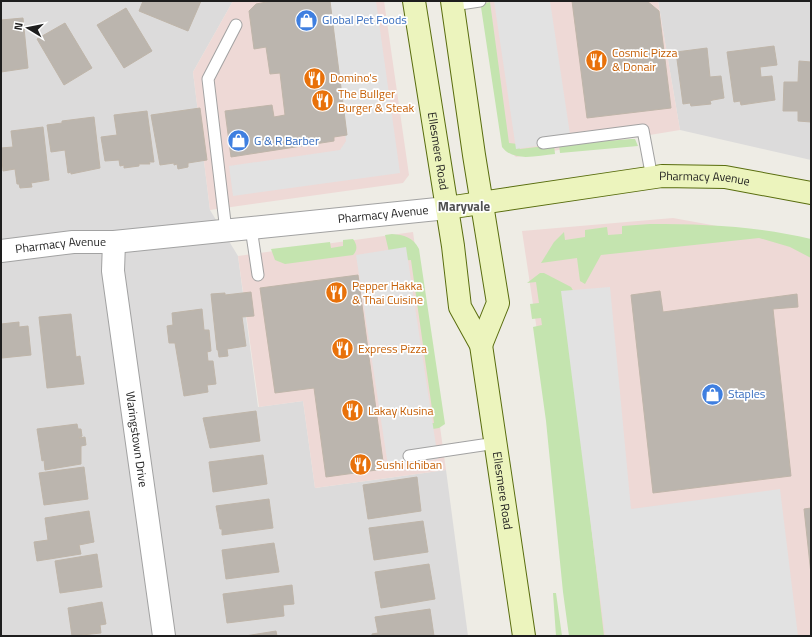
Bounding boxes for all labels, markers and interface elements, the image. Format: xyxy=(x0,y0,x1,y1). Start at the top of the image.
shop icon: Global Pet Foods xyxy=(294,7,320,33)
north arrow xyxy=(8,8,48,48)
place label: Global Pet Foods xyxy=(322,10,407,29)
text: N xyxy=(10,21,27,31)
place label: Cosmic Pizza & Donair xyxy=(612,43,678,76)
restaurant icon: Cosmic Pizza & Donair xyxy=(584,47,610,73)
restaurant icon: Domino's xyxy=(302,65,328,91)
place label: Domino's xyxy=(330,68,378,87)
place label: The Bullger Burger & Steak xyxy=(338,84,414,117)
restaurant icon: The Bullger Burger & Steak xyxy=(309,88,335,114)
street label: Ellesmere Road xyxy=(423,111,454,191)
shop icon: G & R Barber xyxy=(225,128,251,154)
place label: G & R Barber xyxy=(254,131,319,150)
street label: Pharmacy Avenue xyxy=(659,166,752,190)
district label: Maryvale xyxy=(438,196,491,216)
street label: Pharmacy Avenue xyxy=(337,200,429,228)
street label: Pharmacy Avenue xyxy=(14,232,106,258)
place label: Pepper Hakka & Thai Cuisine xyxy=(352,276,423,309)
restaurant icon: Pepper Hakka & Thai Cuisine xyxy=(324,280,350,306)
restaurant icon: Express Pizza xyxy=(330,336,356,362)
place label: Express Pizza xyxy=(358,339,427,358)
shop icon: Staples xyxy=(699,381,725,407)
place label: Staples xyxy=(728,384,766,403)
street label: Waringstown Drive xyxy=(121,390,153,488)
restaurant icon: Lakay Kusina xyxy=(339,398,365,424)
place label: Lakay Kusina xyxy=(368,401,434,420)
street label: Ellesmere Road xyxy=(488,450,518,531)
restaurant icon: Sushi Ichiban xyxy=(347,452,373,478)
place label: Sushi Ichiban xyxy=(376,455,442,474)

